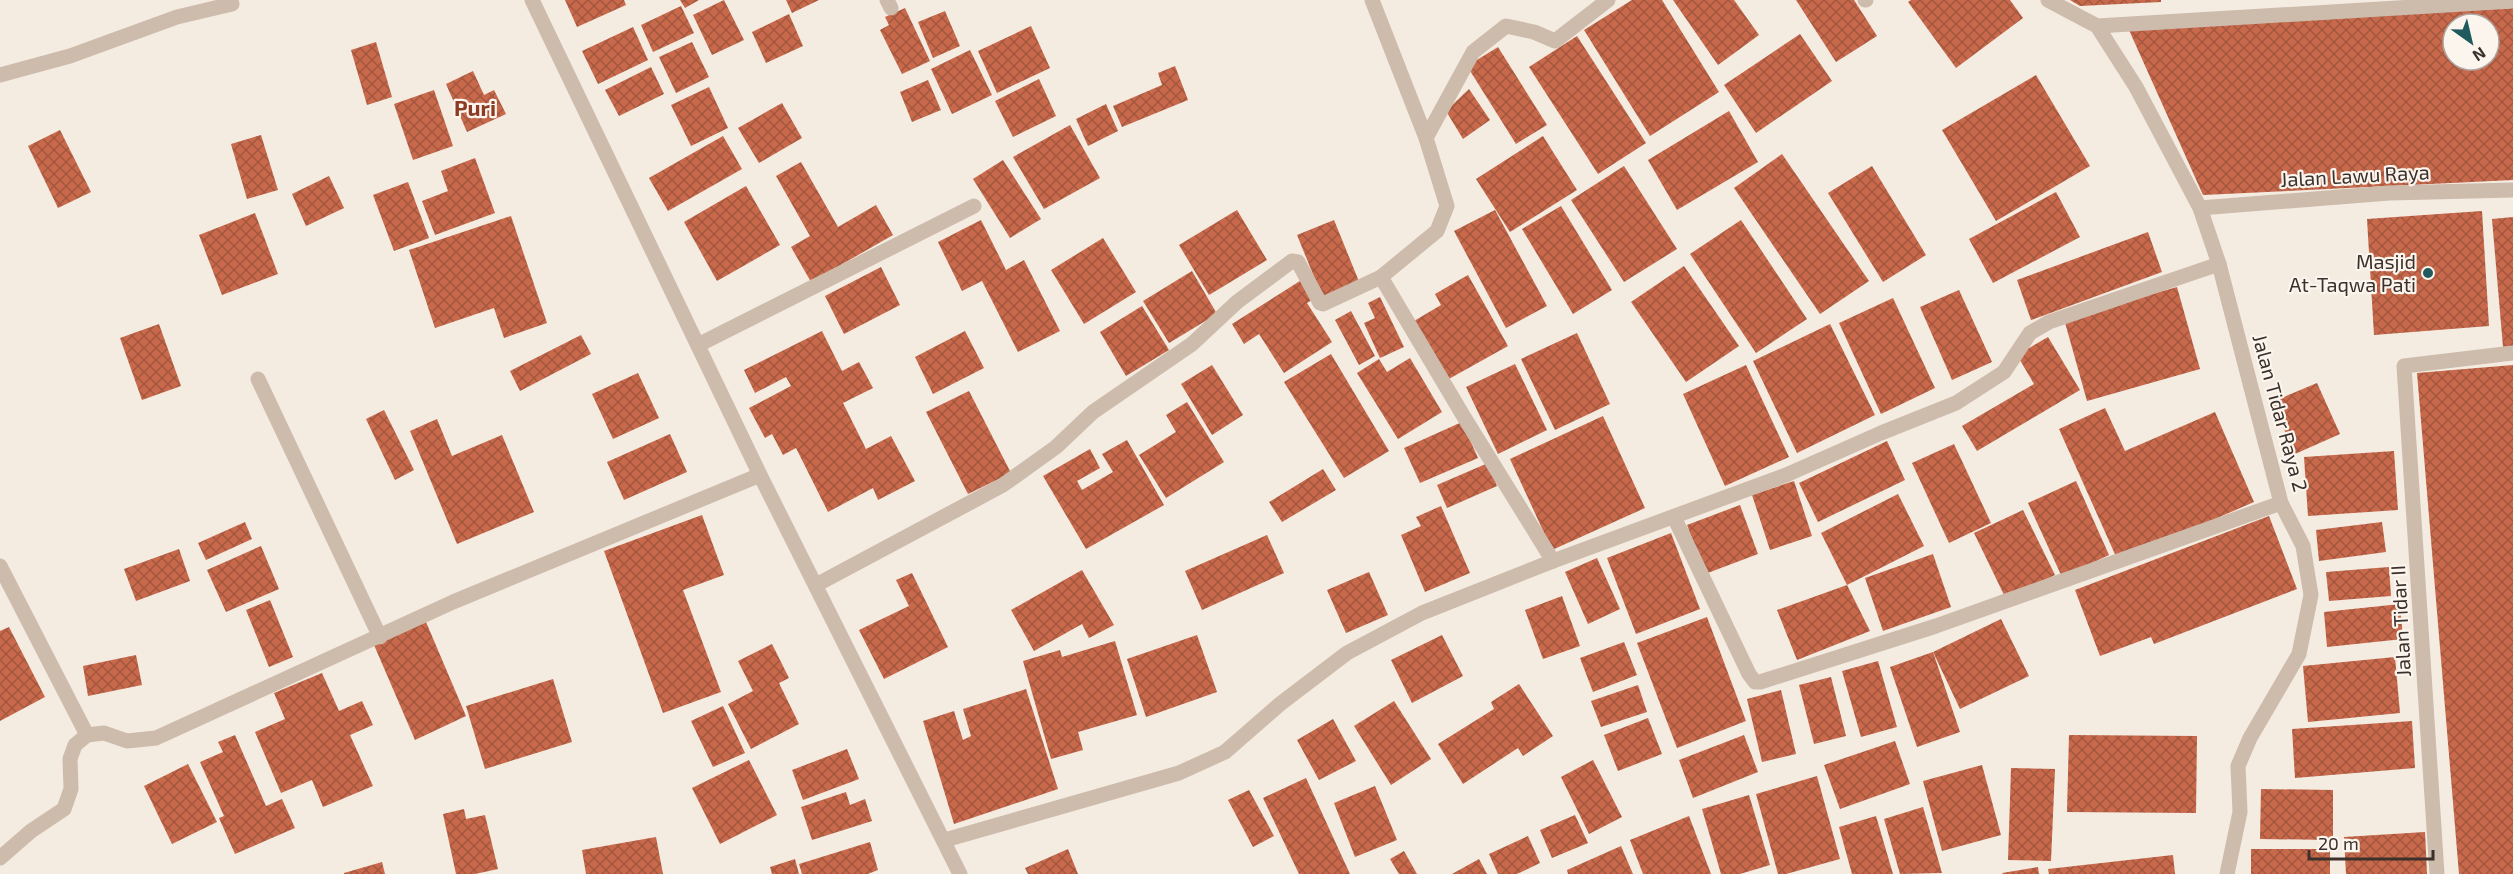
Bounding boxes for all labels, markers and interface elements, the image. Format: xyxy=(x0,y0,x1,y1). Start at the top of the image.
north arrow xyxy=(2441,12,2501,72)
text: N xyxy=(2470,44,2490,66)
district label: Puri xyxy=(454,94,496,120)
street label: Jalan Lawu Raya xyxy=(2280,159,2430,191)
place label: Masjid At-Taqwa Pati xyxy=(2289,249,2416,296)
marker: Masjid At-Taqwa Pati xyxy=(2421,266,2435,280)
street label: Jalan Tidar Raya 2 xyxy=(2248,331,2314,494)
street label: Jalan Tidar II xyxy=(2385,565,2415,678)
scale bar xyxy=(2309,823,2434,861)
text: 20 m xyxy=(2318,832,2359,854)

